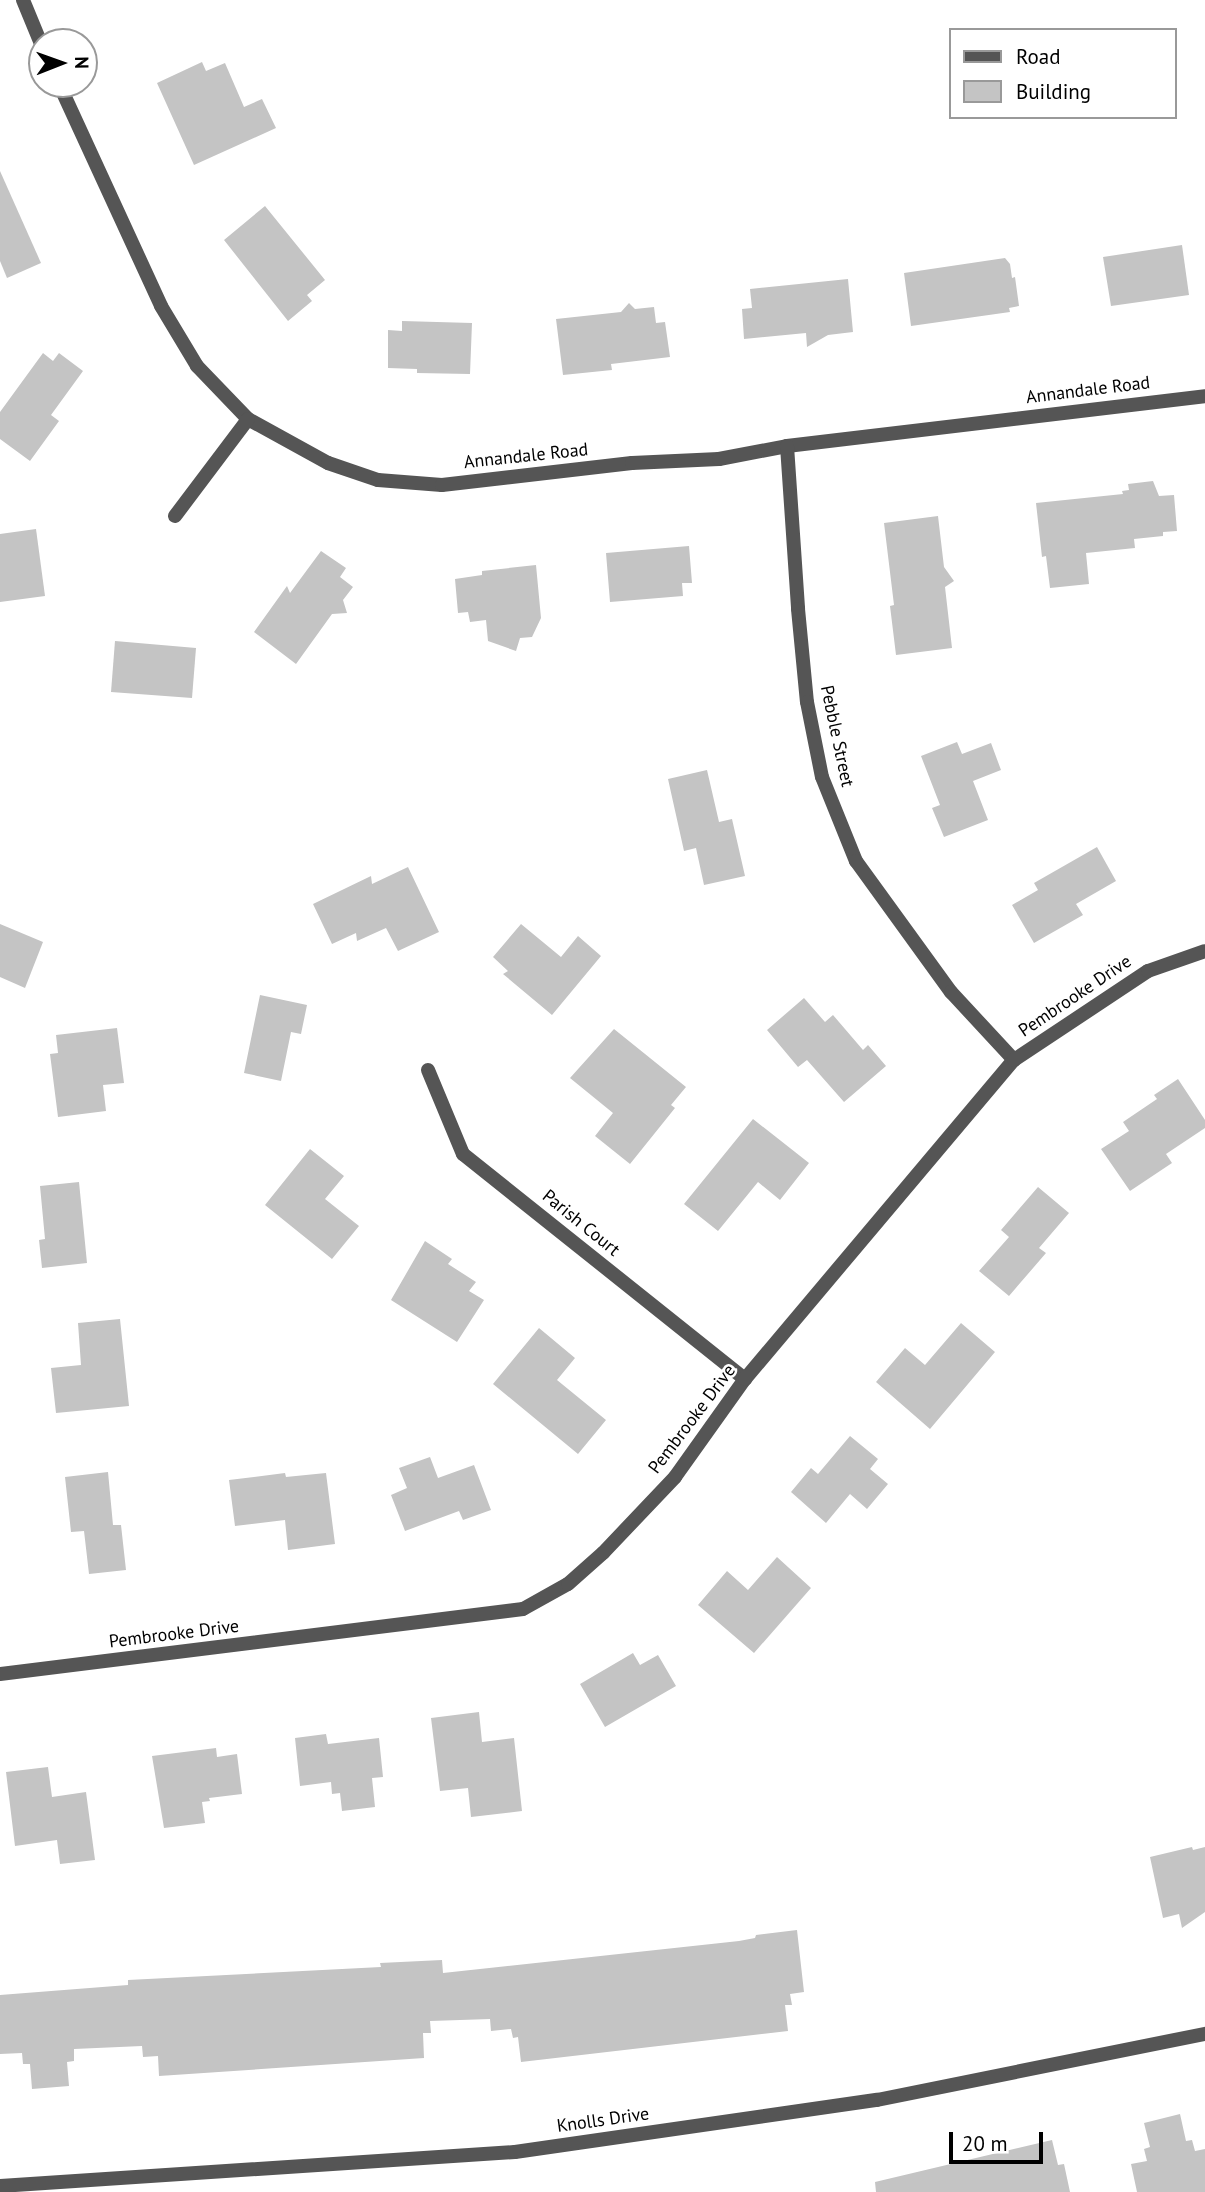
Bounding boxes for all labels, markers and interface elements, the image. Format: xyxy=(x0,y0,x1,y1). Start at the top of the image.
north arrow xyxy=(28,28,98,98)
legend xyxy=(950,28,1177,119)
text: Road xyxy=(1016,43,1060,70)
text: N xyxy=(70,56,94,69)
text: Building xyxy=(1016,78,1091,105)
street label: Annandale Road xyxy=(1025,372,1151,408)
street label: Annandale Road xyxy=(463,439,589,473)
street label: Pebble Street xyxy=(816,683,858,789)
street label: Pembrooke Drive xyxy=(1015,950,1135,1042)
street label: Parish Court xyxy=(538,1185,624,1261)
street label: Pembrooke Drive xyxy=(644,1360,740,1478)
street label: Pembrooke Drive xyxy=(108,1615,240,1653)
street label: Knolls Drive xyxy=(555,2103,651,2137)
scale bar xyxy=(953,2118,1048,2162)
text: 20 m xyxy=(962,2130,1008,2157)

